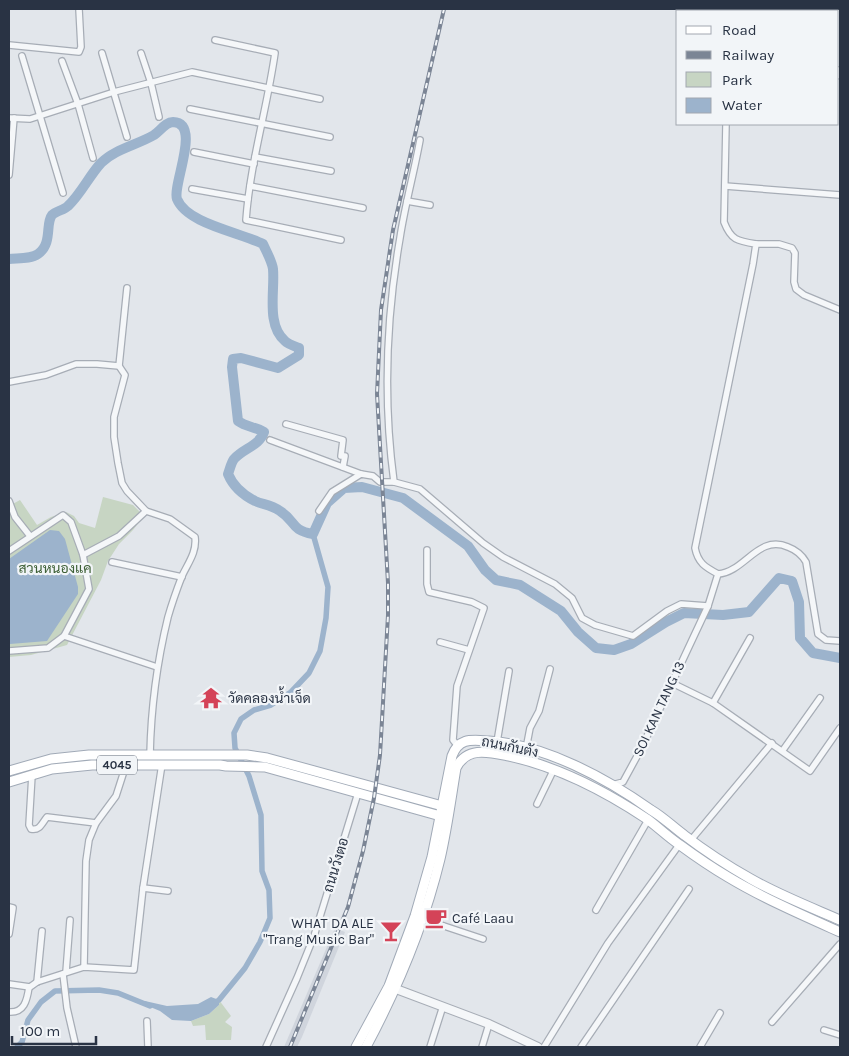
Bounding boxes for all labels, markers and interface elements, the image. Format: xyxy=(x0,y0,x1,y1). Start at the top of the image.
legend xyxy=(676,10,839,125)
text: Road xyxy=(722,21,757,39)
text: Railway xyxy=(722,46,774,64)
text: Park xyxy=(722,71,752,89)
text: Water xyxy=(722,96,763,114)
park label: สวนหนองแค xyxy=(18,560,92,577)
street label: SOI KAN TANG 13 xyxy=(629,659,689,759)
temple icon: วัดคลองน้ำเจ็ด xyxy=(198,685,224,711)
place label: วัดคลองน้ำเจ็ด xyxy=(228,686,311,707)
street label: ถนนกันตัง xyxy=(480,733,540,761)
road number: 4045 xyxy=(97,756,137,774)
street label: ถนนวังตอ xyxy=(320,836,352,894)
cafe icon: Café Laau xyxy=(423,905,449,931)
place label: Café Laau xyxy=(452,910,514,927)
place label: WHAT DA ALE "Trang Music Bar" xyxy=(263,915,374,948)
bar icon: WHAT DA ALE "Trang Music Bar" xyxy=(378,918,404,944)
scale bar xyxy=(12,1014,96,1046)
text: 100 m xyxy=(20,1022,60,1040)

